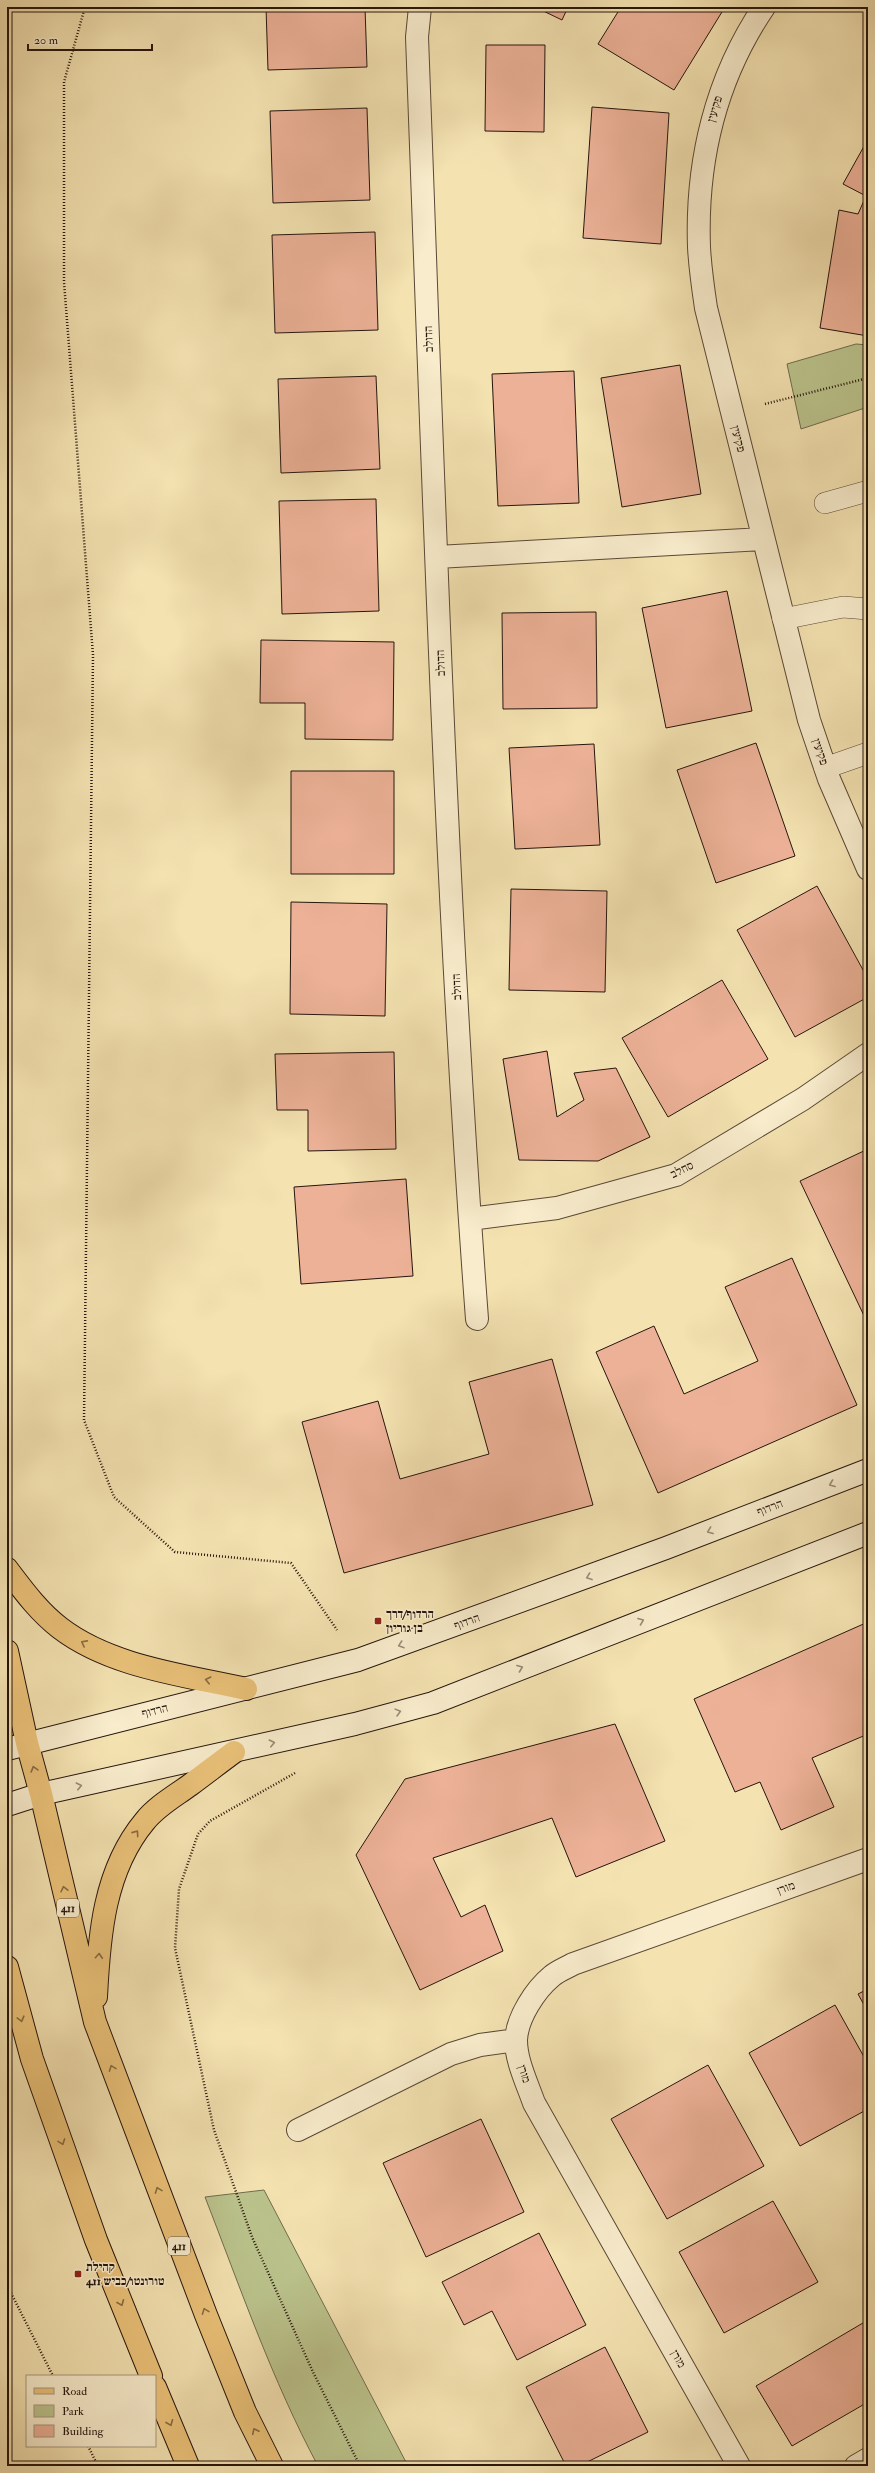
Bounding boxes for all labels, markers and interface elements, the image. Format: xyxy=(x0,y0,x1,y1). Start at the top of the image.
scale bar xyxy=(28,26,152,52)
text: 20 m xyxy=(34,33,59,48)
street label: פקיעין xyxy=(704,94,726,124)
street label: הדולב xyxy=(421,325,437,353)
street label: פקיעין xyxy=(727,424,749,454)
street label: הדולב xyxy=(433,649,449,677)
street label: פקיעין xyxy=(809,737,831,767)
street label: הדולב xyxy=(449,973,465,1001)
street label: סחלב xyxy=(668,1158,696,1182)
one-way arrow xyxy=(828,1480,835,1488)
street label: הרדוף xyxy=(755,1496,785,1520)
one-way arrow xyxy=(707,1527,714,1535)
one-way arrow xyxy=(585,1572,592,1580)
place label: הרדוף/דרך בן גוריון xyxy=(386,1607,434,1636)
street label: הרדוף xyxy=(452,1610,482,1634)
marker: הרדוף/דרך בן גוריון xyxy=(373,1616,383,1626)
one-way arrow xyxy=(638,1617,645,1625)
one-way arrow xyxy=(81,1640,88,1648)
one-way arrow xyxy=(397,1640,404,1649)
one-way arrow xyxy=(517,1665,524,1673)
one-way arrow xyxy=(205,1676,212,1685)
street label: הרדוף xyxy=(140,1701,170,1721)
one-way arrow xyxy=(394,1708,401,1717)
one-way arrow xyxy=(269,1740,275,1748)
one-way arrow xyxy=(30,1766,39,1773)
one-way arrow xyxy=(76,1782,82,1790)
one-way arrow xyxy=(131,1830,139,1837)
street label: מורן xyxy=(775,1878,797,1898)
one-way arrow xyxy=(60,1886,68,1892)
road number: 411 xyxy=(57,1899,79,1917)
one-way arrow xyxy=(94,1953,103,1959)
one-way arrow xyxy=(16,2015,25,2022)
street label: מורן xyxy=(514,2063,534,2085)
one-way arrow xyxy=(109,2064,117,2071)
one-way arrow xyxy=(57,2138,66,2145)
one-way arrow xyxy=(155,2186,163,2193)
road number: 411 xyxy=(168,2237,190,2255)
place label: קהילת טורונטו/כביש 411 xyxy=(85,2260,165,2289)
marker: קהילת טורונטו/כביש 411 xyxy=(73,2269,83,2279)
one-way arrow xyxy=(117,2300,125,2307)
one-way arrow xyxy=(201,2307,209,2314)
street label: מורן xyxy=(667,2347,689,2371)
legend xyxy=(26,2375,156,2447)
text: Road xyxy=(62,2384,87,2399)
text: Park xyxy=(62,2404,84,2419)
one-way arrow xyxy=(165,2419,173,2426)
text: Building xyxy=(62,2424,105,2439)
one-way arrow xyxy=(252,2428,259,2435)

